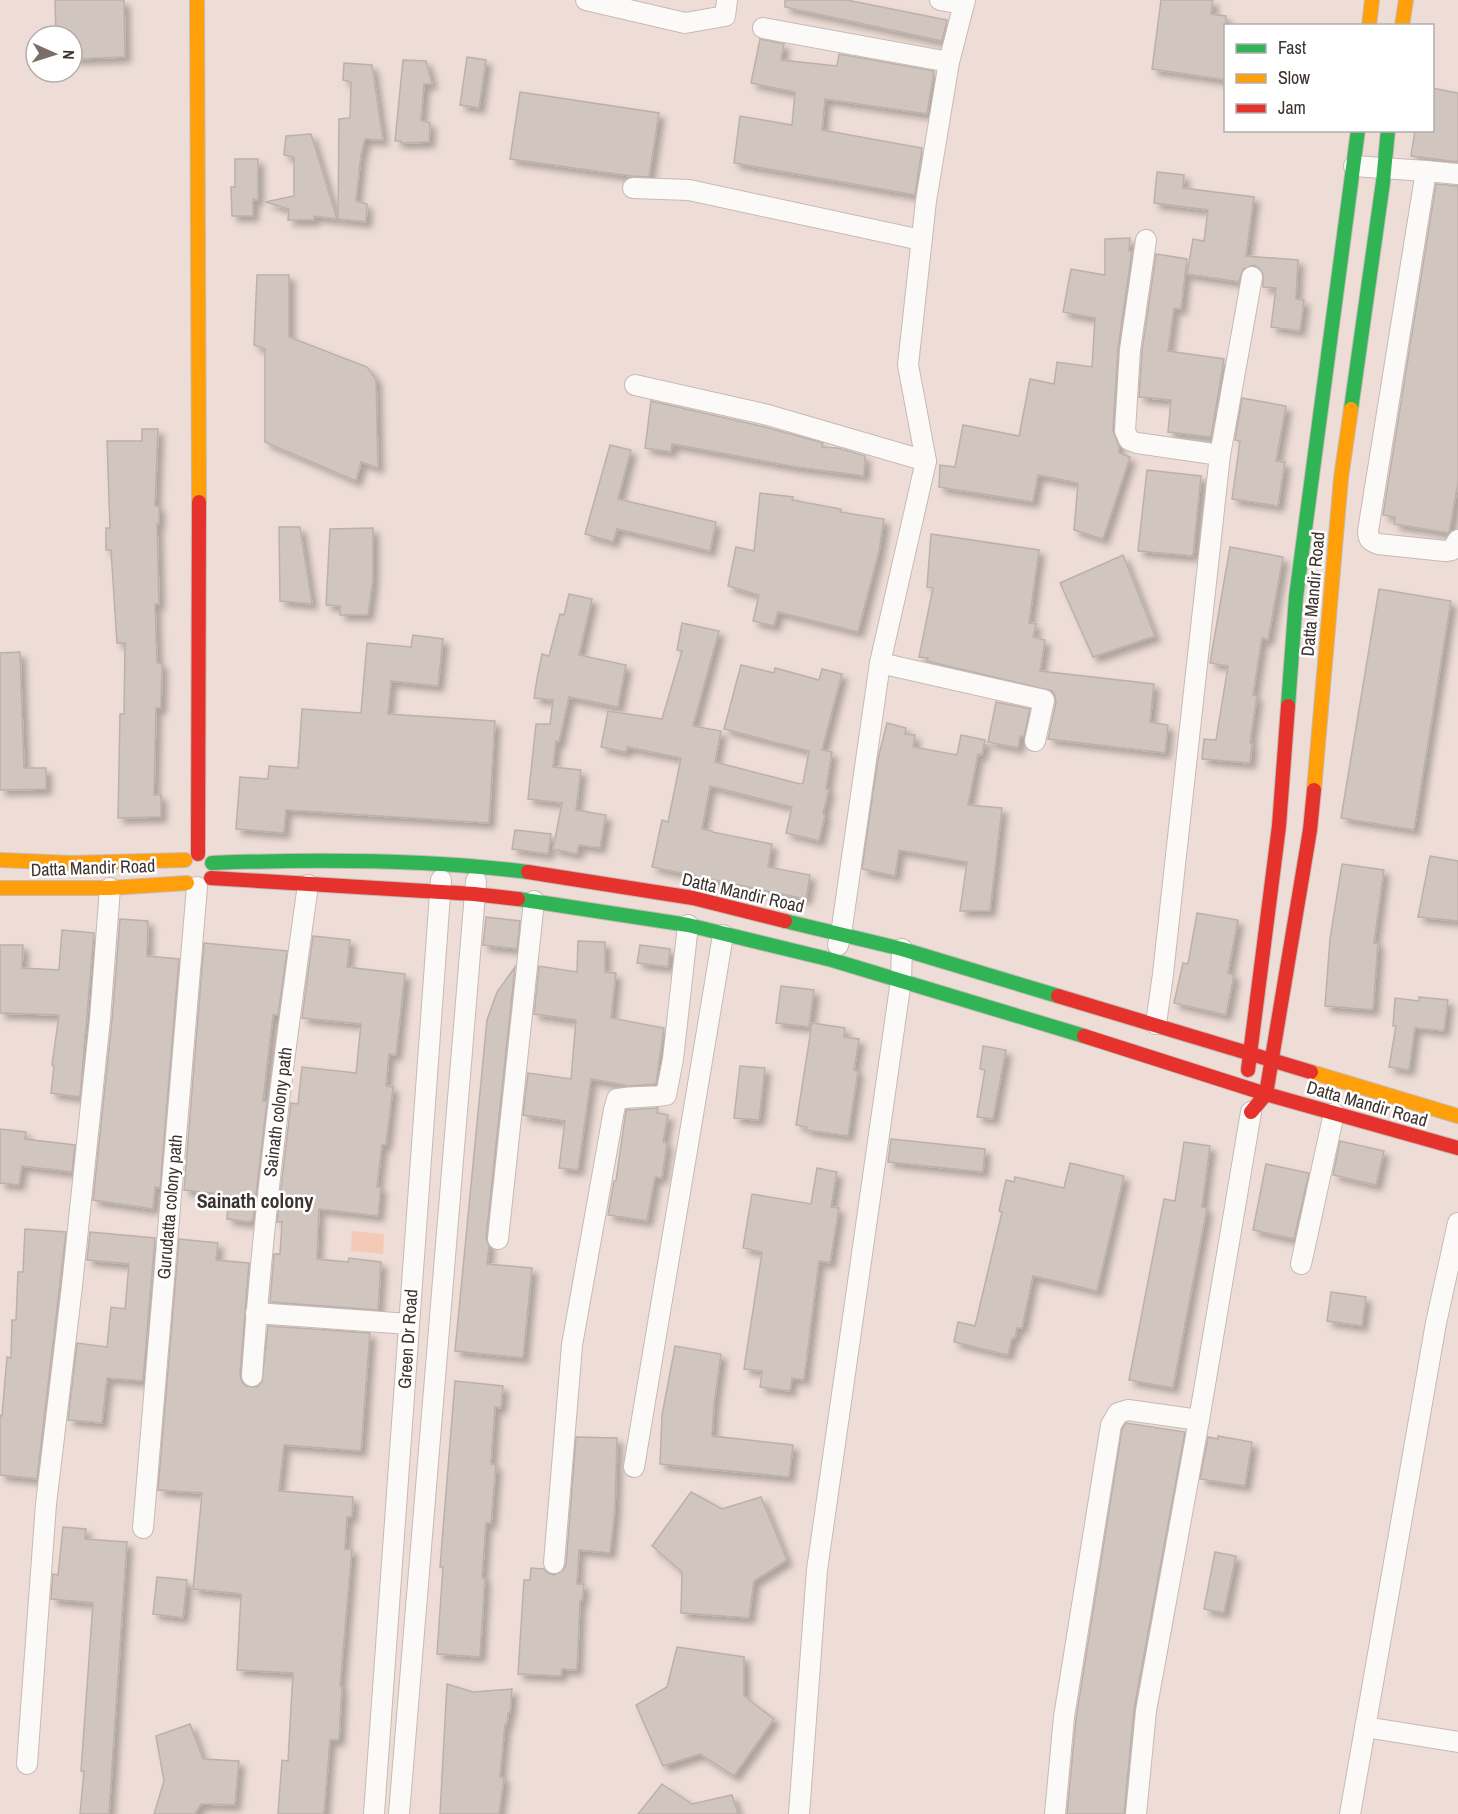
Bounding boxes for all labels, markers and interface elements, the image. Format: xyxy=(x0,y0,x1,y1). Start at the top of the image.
north arrow xyxy=(24,24,84,84)
legend xyxy=(1224,24,1434,132)
text: Fast xyxy=(1278,35,1306,60)
text: N xyxy=(58,49,80,60)
text: Slow xyxy=(1278,65,1310,90)
text: Jam xyxy=(1278,95,1306,120)
street label: Datta Mandir Road xyxy=(1295,531,1330,657)
street label: Datta Mandir Road xyxy=(30,853,156,882)
street label: Datta Mandir Road xyxy=(680,866,807,919)
street label: Sainath colony path xyxy=(257,1046,298,1178)
street label: Datta Mandir Road xyxy=(1304,1074,1431,1133)
street label: Gurudatta colony path xyxy=(151,1134,188,1280)
district label: Sainath colony xyxy=(197,1187,314,1214)
street label: Green Dr Road xyxy=(392,1288,423,1390)

